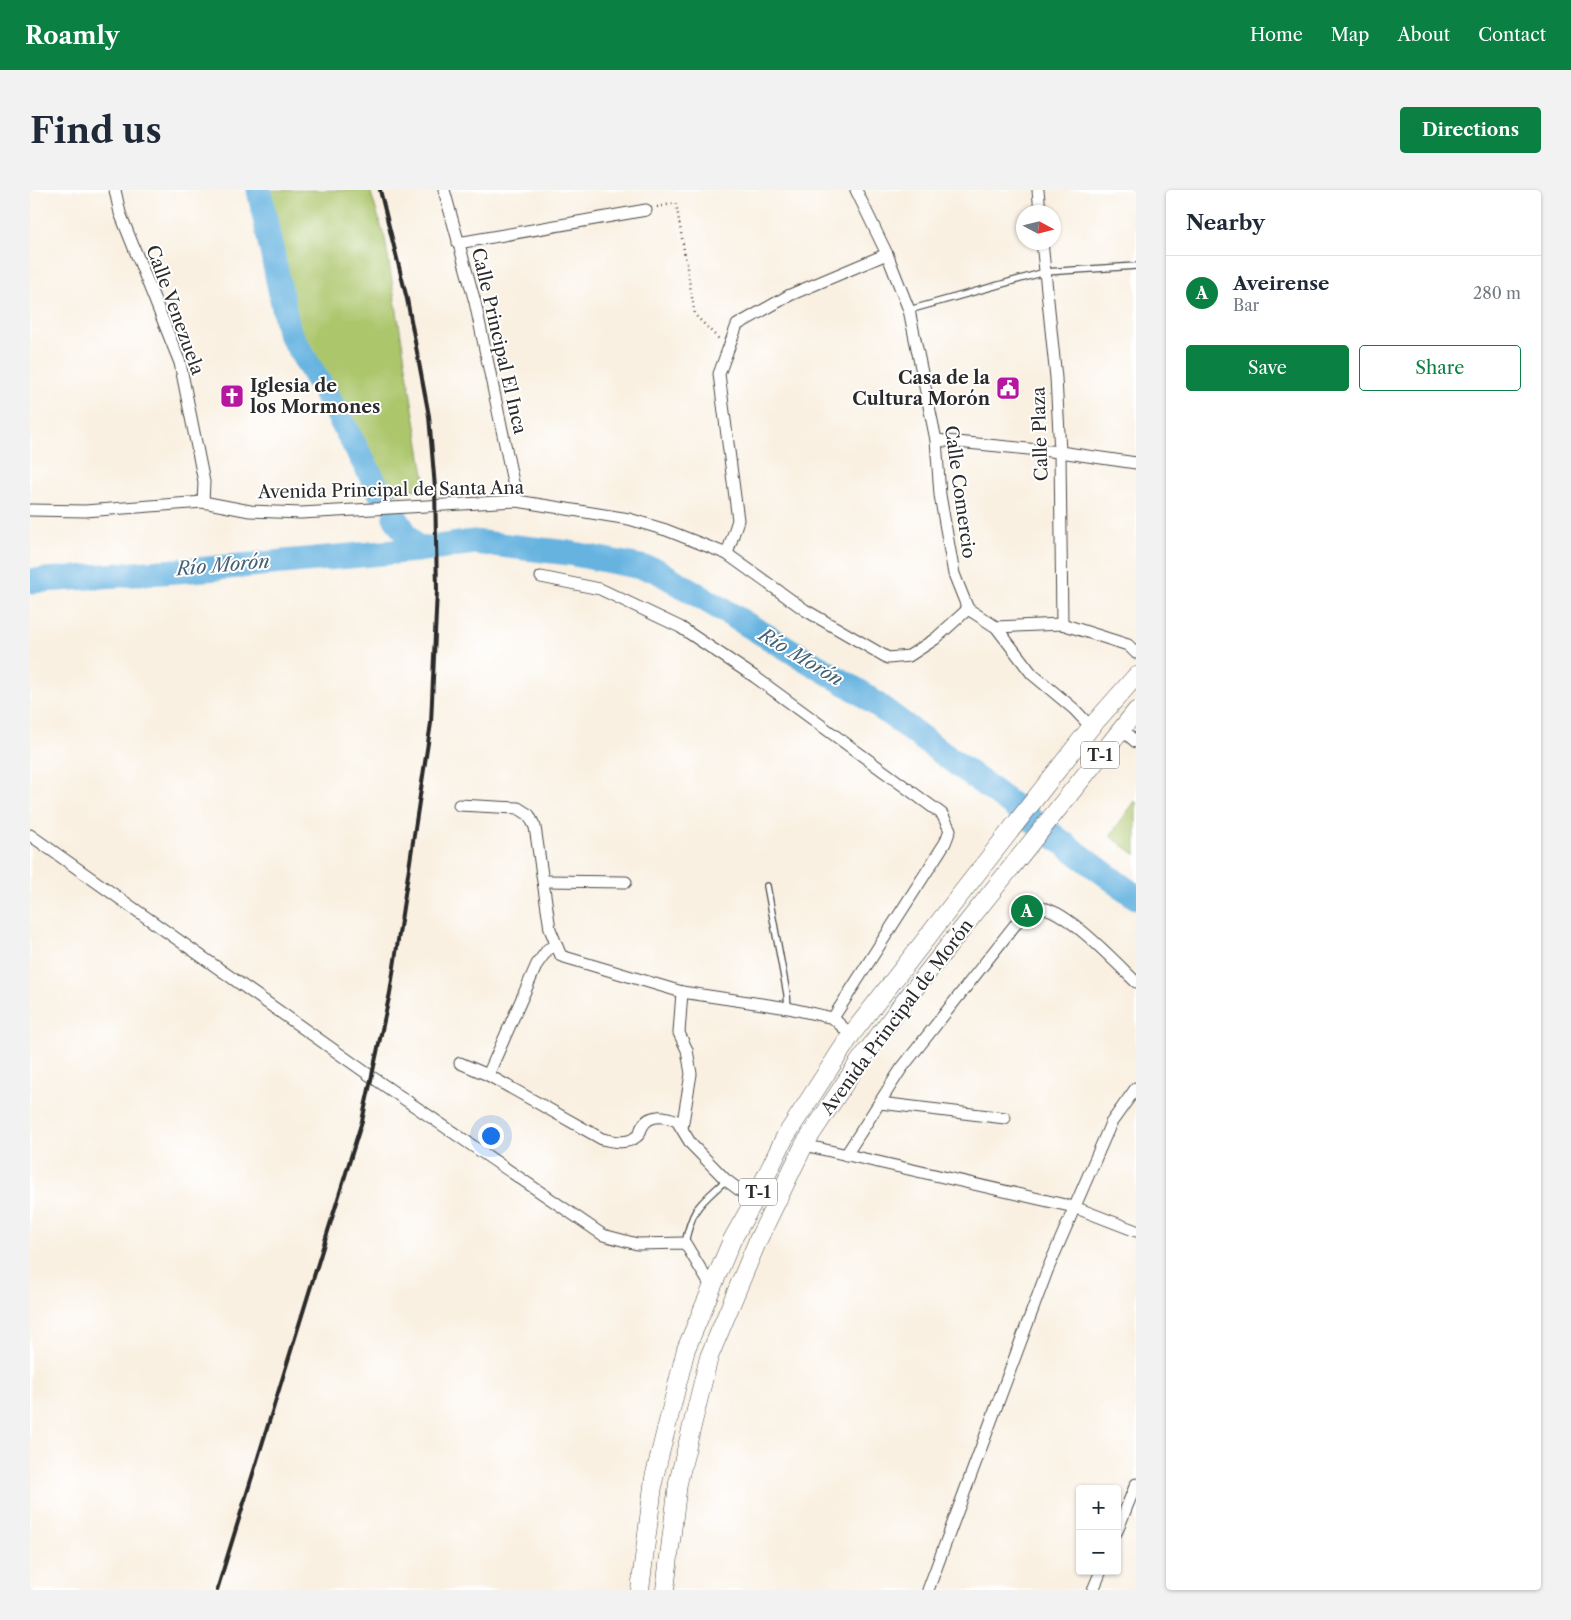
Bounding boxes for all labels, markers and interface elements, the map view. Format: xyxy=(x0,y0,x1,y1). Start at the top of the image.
text: Roamly xyxy=(25,21,119,50)
text: Home xyxy=(1250,24,1303,46)
text: Map xyxy=(1331,24,1369,46)
text: About xyxy=(1397,24,1450,46)
text: Contact xyxy=(1478,24,1546,46)
button: Directions xyxy=(1400,107,1541,153)
text: Find us xyxy=(30,109,162,152)
north arrow xyxy=(1016,205,1061,250)
text: Nearby xyxy=(1186,210,1265,235)
street label: Calle Venezuela xyxy=(141,242,209,378)
street label: Calle Principal El Inca xyxy=(467,246,531,437)
text: Aveirense xyxy=(1233,272,1329,295)
text: A xyxy=(1196,283,1208,303)
text: 280 m xyxy=(1473,283,1521,303)
text: Bar xyxy=(1233,295,1259,315)
button: Save xyxy=(1186,345,1349,391)
button: Share xyxy=(1359,345,1521,391)
place label: Casa de la Cultura Morón xyxy=(852,367,991,410)
place label: Iglesia de los Mormones xyxy=(250,375,380,418)
public building icon: Casa de la Cultura Morón xyxy=(995,375,1021,401)
church icon: Iglesia de los Mormones xyxy=(219,383,245,409)
street label: Calle Plaza xyxy=(1027,386,1053,482)
street label: Calle Comercio xyxy=(940,424,980,560)
street label: Avenida Principal de Santa Ana xyxy=(257,477,525,503)
water label: Río Morón xyxy=(173,549,271,581)
water label: Río Morón xyxy=(753,622,847,691)
road number: T-1 xyxy=(1081,742,1119,768)
pin: A xyxy=(1011,892,1043,930)
street label: Avenida Principal de Morón xyxy=(816,915,978,1120)
your location xyxy=(478,1123,504,1149)
road number: T-1 xyxy=(739,1179,777,1206)
map controls xyxy=(1076,1485,1121,1575)
button: + xyxy=(1076,1485,1121,1530)
button: − xyxy=(1076,1530,1121,1575)

